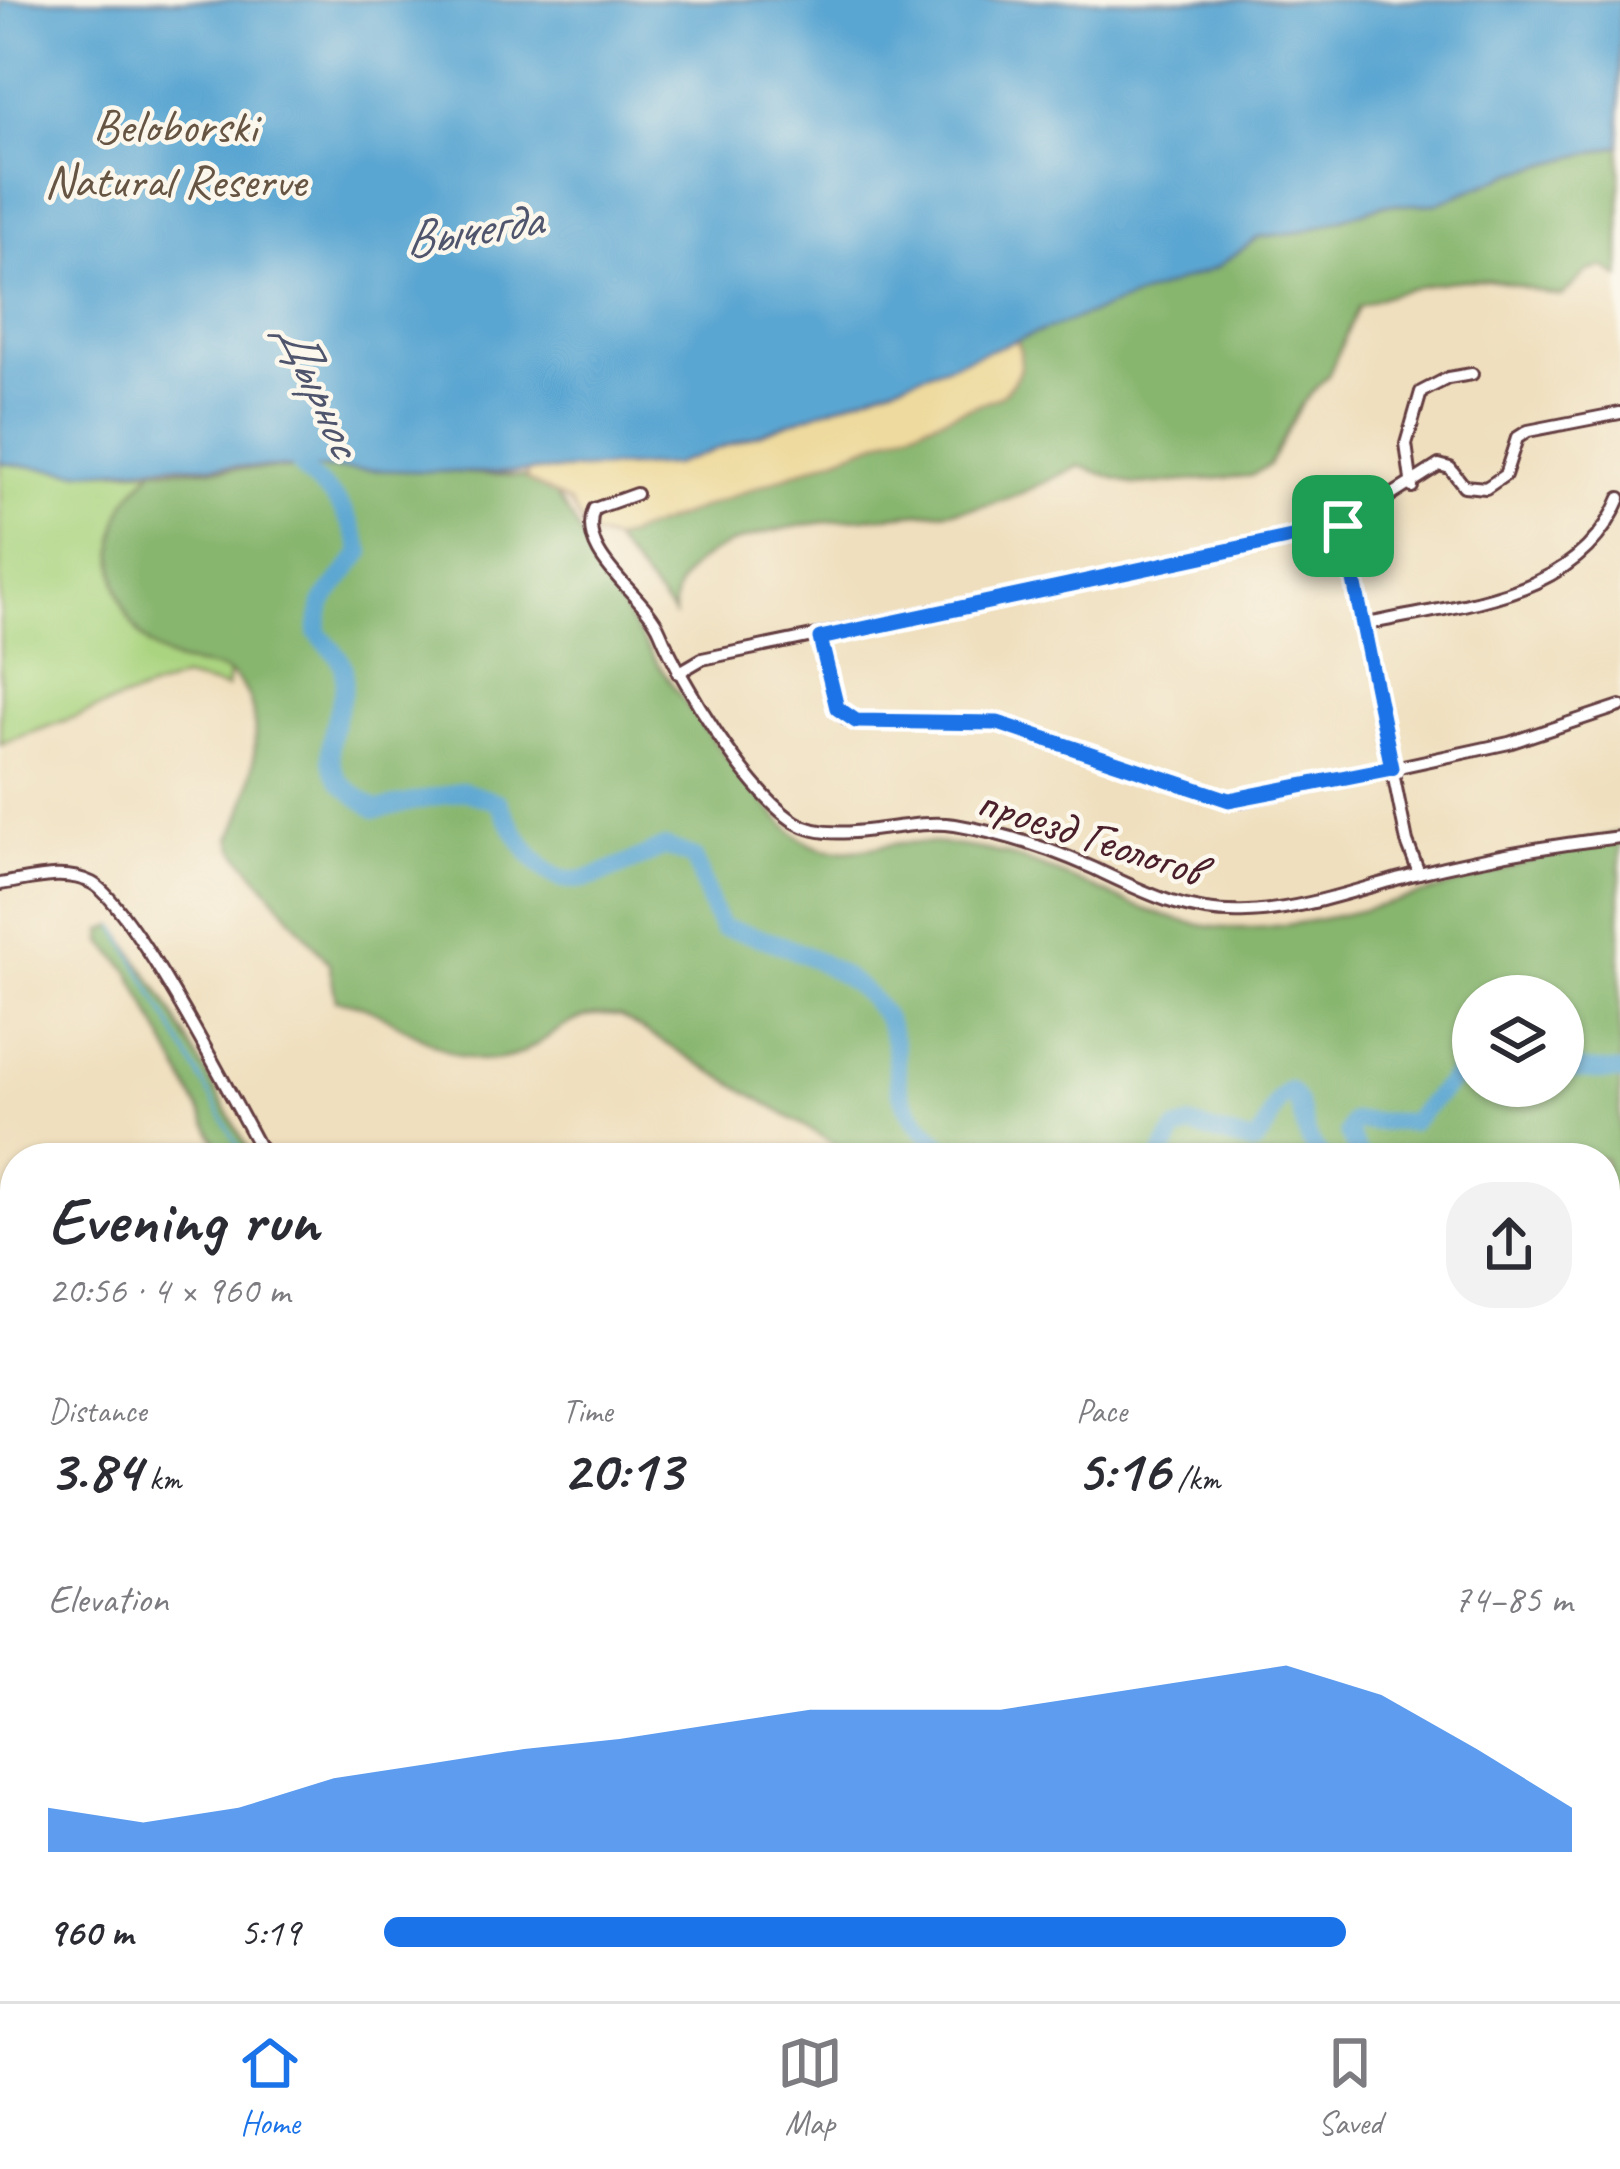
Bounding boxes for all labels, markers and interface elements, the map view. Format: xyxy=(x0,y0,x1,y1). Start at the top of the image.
park label: Beloborski Natural Reserve xyxy=(44,96,309,211)
water label: Вычегда xyxy=(399,186,550,271)
water label: Дырнос xyxy=(262,310,380,470)
pin xyxy=(1292,475,1394,577)
icon: arrive xyxy=(1310,493,1376,559)
street label: проезд Геологов xyxy=(970,770,1221,903)
map controls xyxy=(1452,975,1584,1107)
button: layers xyxy=(1452,975,1584,1107)
text: Evening run xyxy=(48,1179,318,1262)
button: share xyxy=(1446,1182,1572,1308)
text: 20:56 · 4 × 960 m xyxy=(48,1266,290,1315)
text: Distance xyxy=(48,1390,146,1432)
text: Time xyxy=(562,1390,613,1432)
text: Pace xyxy=(1076,1390,1127,1432)
text: 3.84 xyxy=(48,1432,141,1508)
text: 20:13 xyxy=(562,1432,682,1508)
text: 5:16 xyxy=(1076,1432,1169,1508)
text: km xyxy=(141,1458,181,1500)
text: /km xyxy=(1169,1458,1220,1500)
text: Elevation xyxy=(48,1575,168,1624)
text: 74–85 m xyxy=(1453,1575,1572,1624)
text: 960 m xyxy=(48,1908,133,1957)
text: 5:19 xyxy=(240,1908,300,1957)
tab: Home xyxy=(237,2030,303,2144)
tab: Map xyxy=(777,2030,843,2144)
tab: Saved xyxy=(1317,2030,1383,2144)

